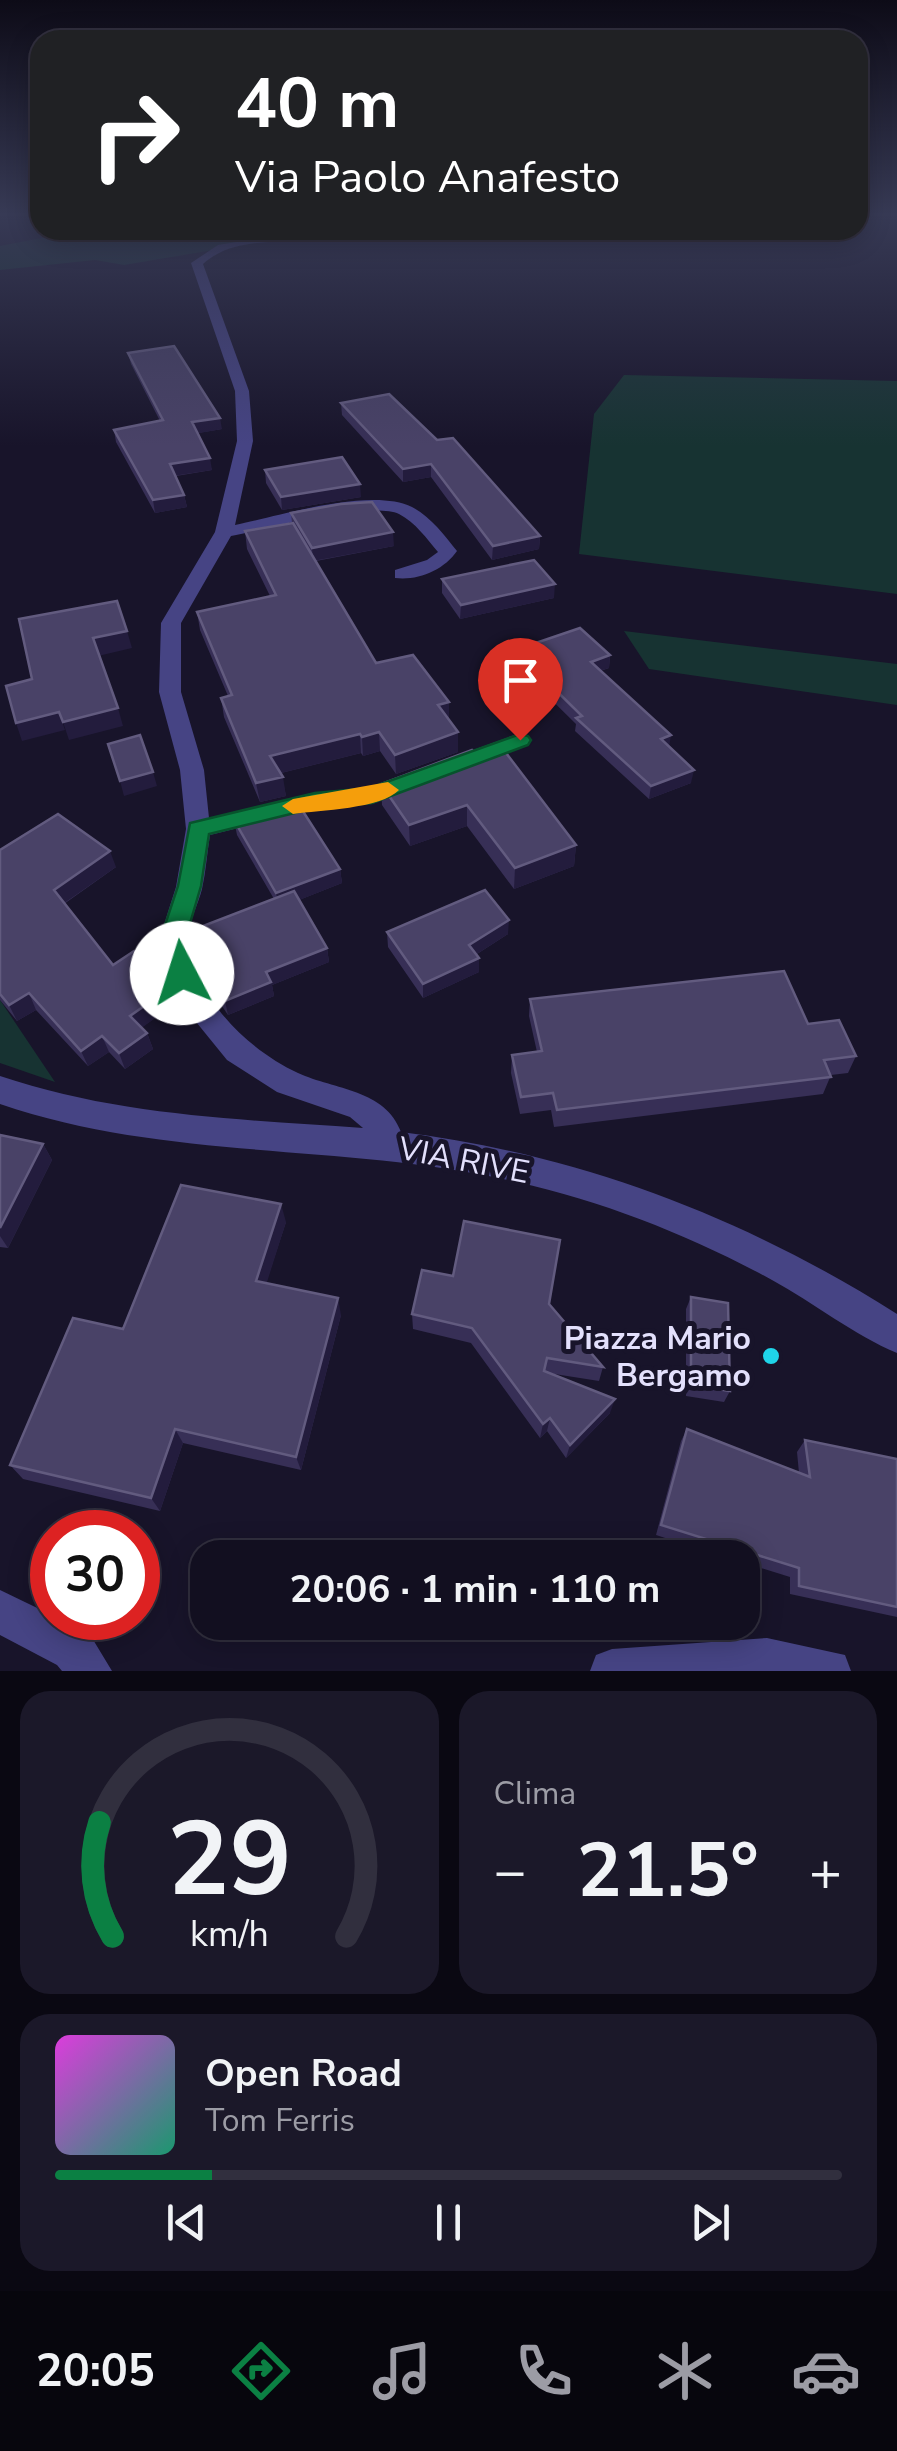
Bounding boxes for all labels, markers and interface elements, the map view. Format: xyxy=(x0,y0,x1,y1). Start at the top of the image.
text: 40 m xyxy=(235,56,399,152)
icon: right xyxy=(70,70,200,200)
text: Via Paolo Anafesto xyxy=(235,147,620,208)
pin xyxy=(478,638,563,741)
icon: arrive xyxy=(493,653,548,708)
position arrow xyxy=(130,921,234,1025)
street label: VIA RIVE xyxy=(394,1127,533,1194)
place label: Piazza Mario Bergamo xyxy=(564,1317,751,1397)
marker: Piazza Mario Bergamo xyxy=(760,1345,782,1367)
speed limit sign: 30 xyxy=(30,1510,160,1640)
text: 20:06 · 1 min · 110 m xyxy=(290,1564,660,1615)
text: Clima xyxy=(494,1772,576,1815)
text: 29 xyxy=(167,1789,292,1931)
text: 21.5° xyxy=(577,1820,759,1922)
text: − xyxy=(494,1834,527,1909)
text: + xyxy=(809,1834,842,1909)
text: km/h xyxy=(190,1910,269,1959)
text: Open Road xyxy=(205,2048,402,2099)
text: Tom Ferris xyxy=(205,2099,355,2142)
icon: previous xyxy=(159,2195,214,2250)
icon: pause xyxy=(421,2195,476,2250)
icon: next xyxy=(683,2195,738,2250)
icon: directions xyxy=(226,2336,296,2406)
icon: music xyxy=(367,2336,437,2406)
icon: phone xyxy=(509,2336,579,2406)
icon: climate xyxy=(650,2336,720,2406)
icon: car xyxy=(791,2336,861,2406)
text: 20:05 xyxy=(36,2341,155,2402)

